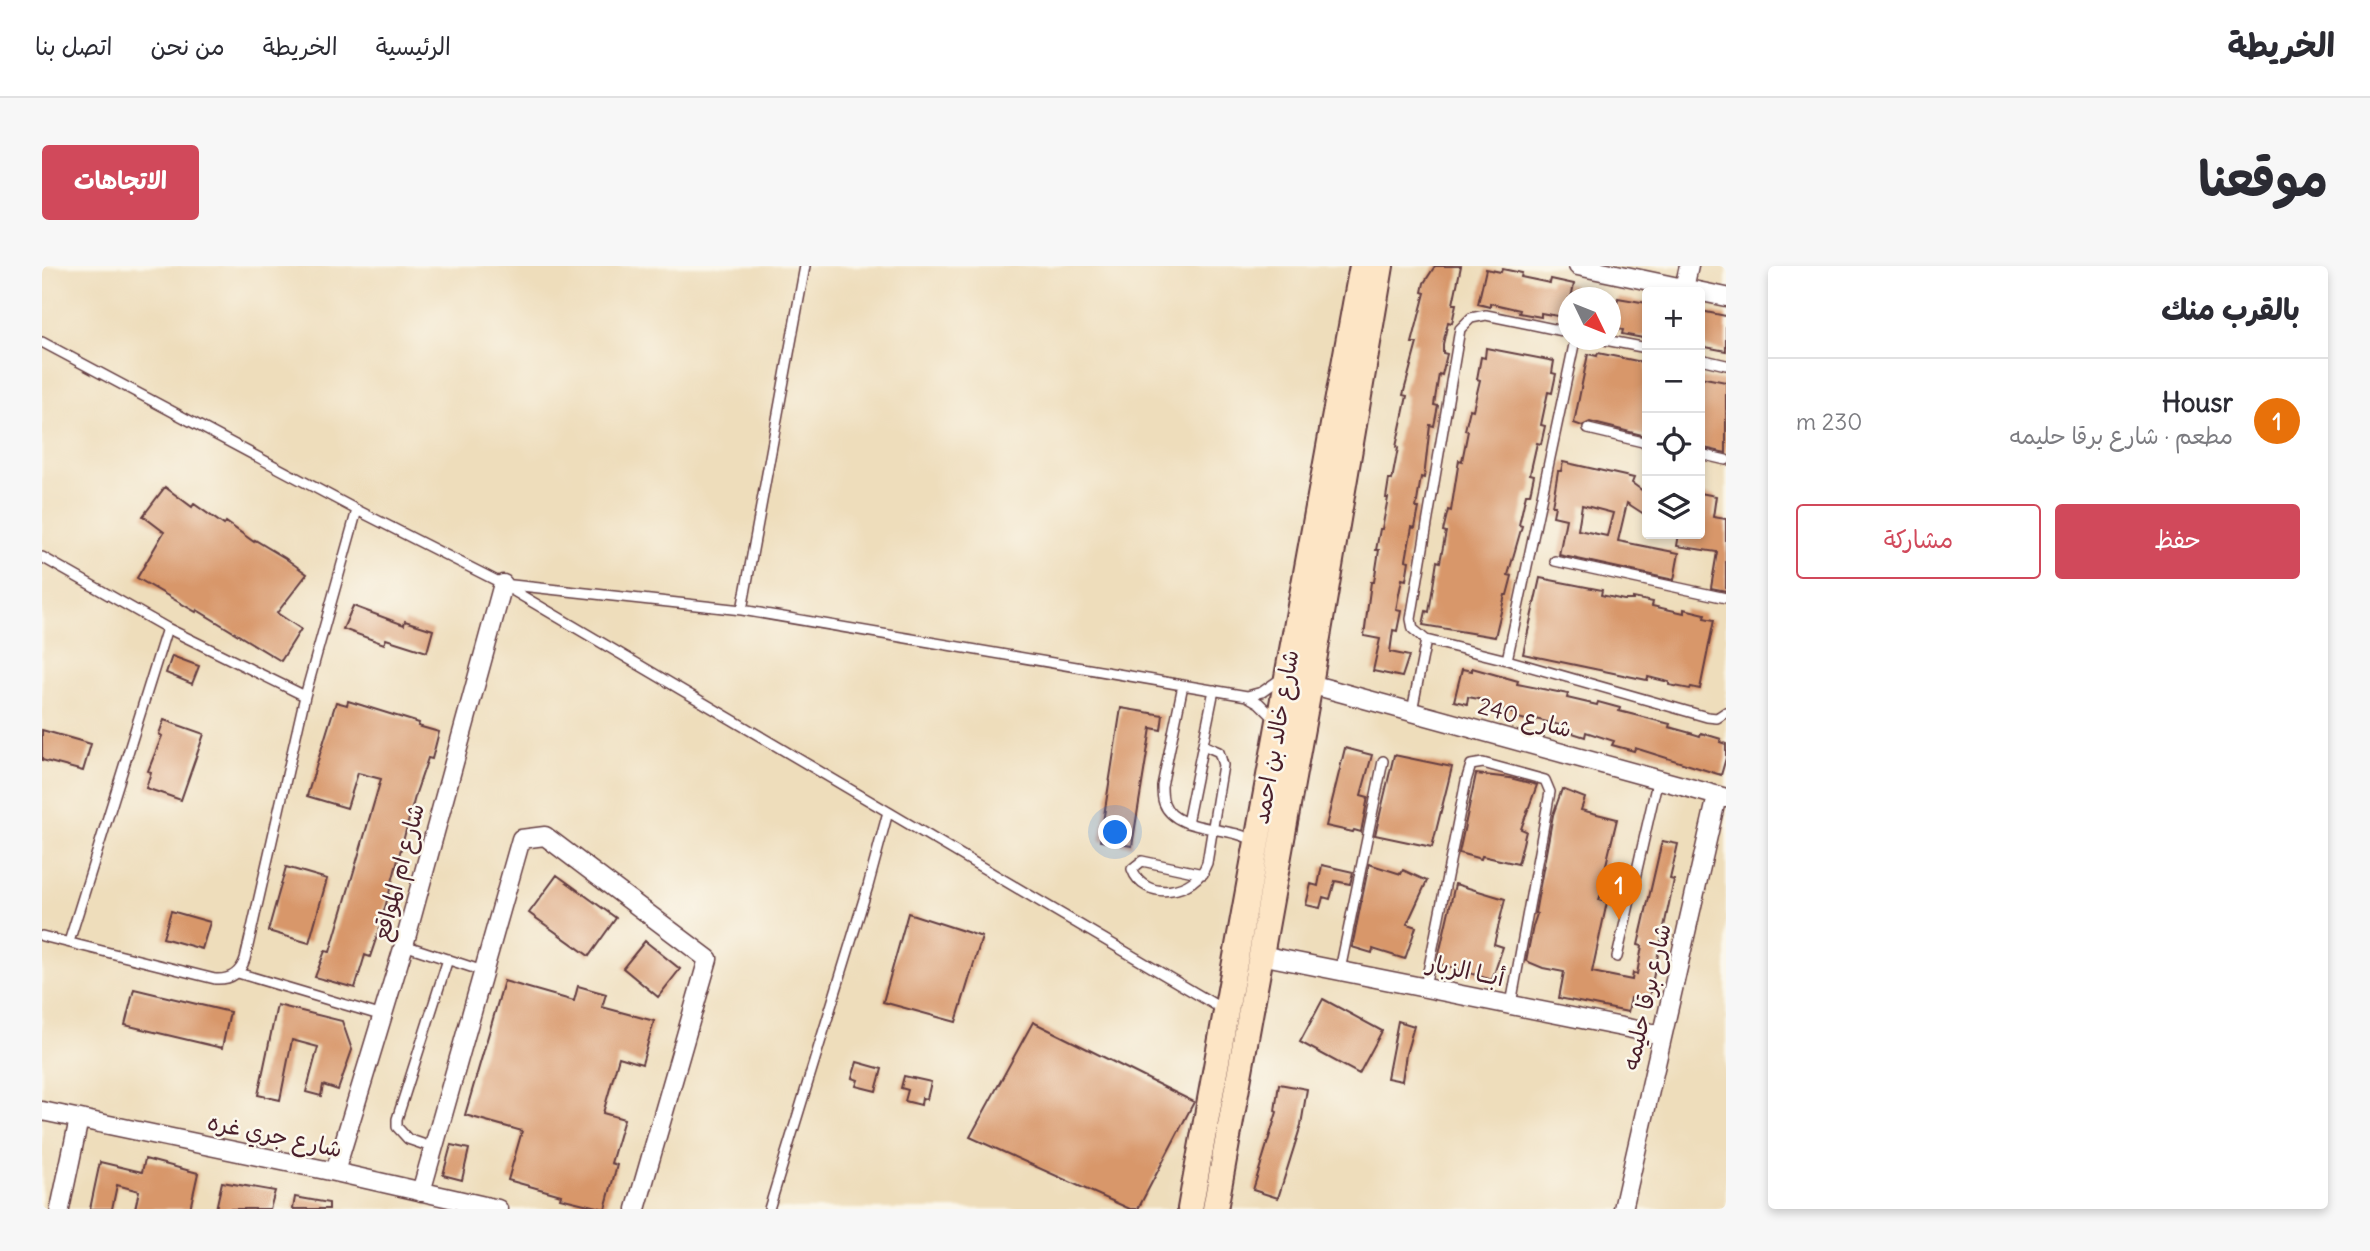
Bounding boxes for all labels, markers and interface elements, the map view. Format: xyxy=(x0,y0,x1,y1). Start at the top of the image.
text: الخريطة xyxy=(2228,24,2335,66)
text: اتصل بنا xyxy=(35,31,113,61)
text: من نحن xyxy=(151,31,225,61)
text: الخريطة xyxy=(263,31,338,61)
text: الرئيسية xyxy=(376,31,451,61)
button: الاتجاهات xyxy=(42,145,199,220)
text: موقعنا xyxy=(2198,148,2328,209)
north arrow xyxy=(1558,287,1621,350)
map controls xyxy=(1642,287,1705,539)
button: + xyxy=(1642,287,1705,350)
text: بالقرب منك xyxy=(2161,290,2300,328)
button: − xyxy=(1642,350,1705,413)
text: Housr xyxy=(2162,386,2233,419)
text: 230 m xyxy=(1796,407,1862,436)
text: 1 xyxy=(2272,407,2282,436)
button: locate xyxy=(1642,413,1705,476)
text: مطعم · شارع برقا حليمه xyxy=(2009,421,2233,450)
button: layers xyxy=(1642,476,1705,539)
button: مشاركة xyxy=(1796,504,2041,579)
button: حفظ xyxy=(2055,504,2300,579)
street label: شارع خالد بن احمد xyxy=(1245,648,1307,827)
street label: شارع 240 xyxy=(1474,691,1575,745)
street label: شارع ام المواقع xyxy=(366,800,434,945)
your location xyxy=(1098,815,1132,849)
pin: 1 xyxy=(1596,862,1642,920)
street label: شارع برقا حليمه xyxy=(1615,921,1679,1074)
street label: أبــا الزبار xyxy=(1423,947,1508,992)
street label: شارع جري غره xyxy=(204,1107,345,1166)

